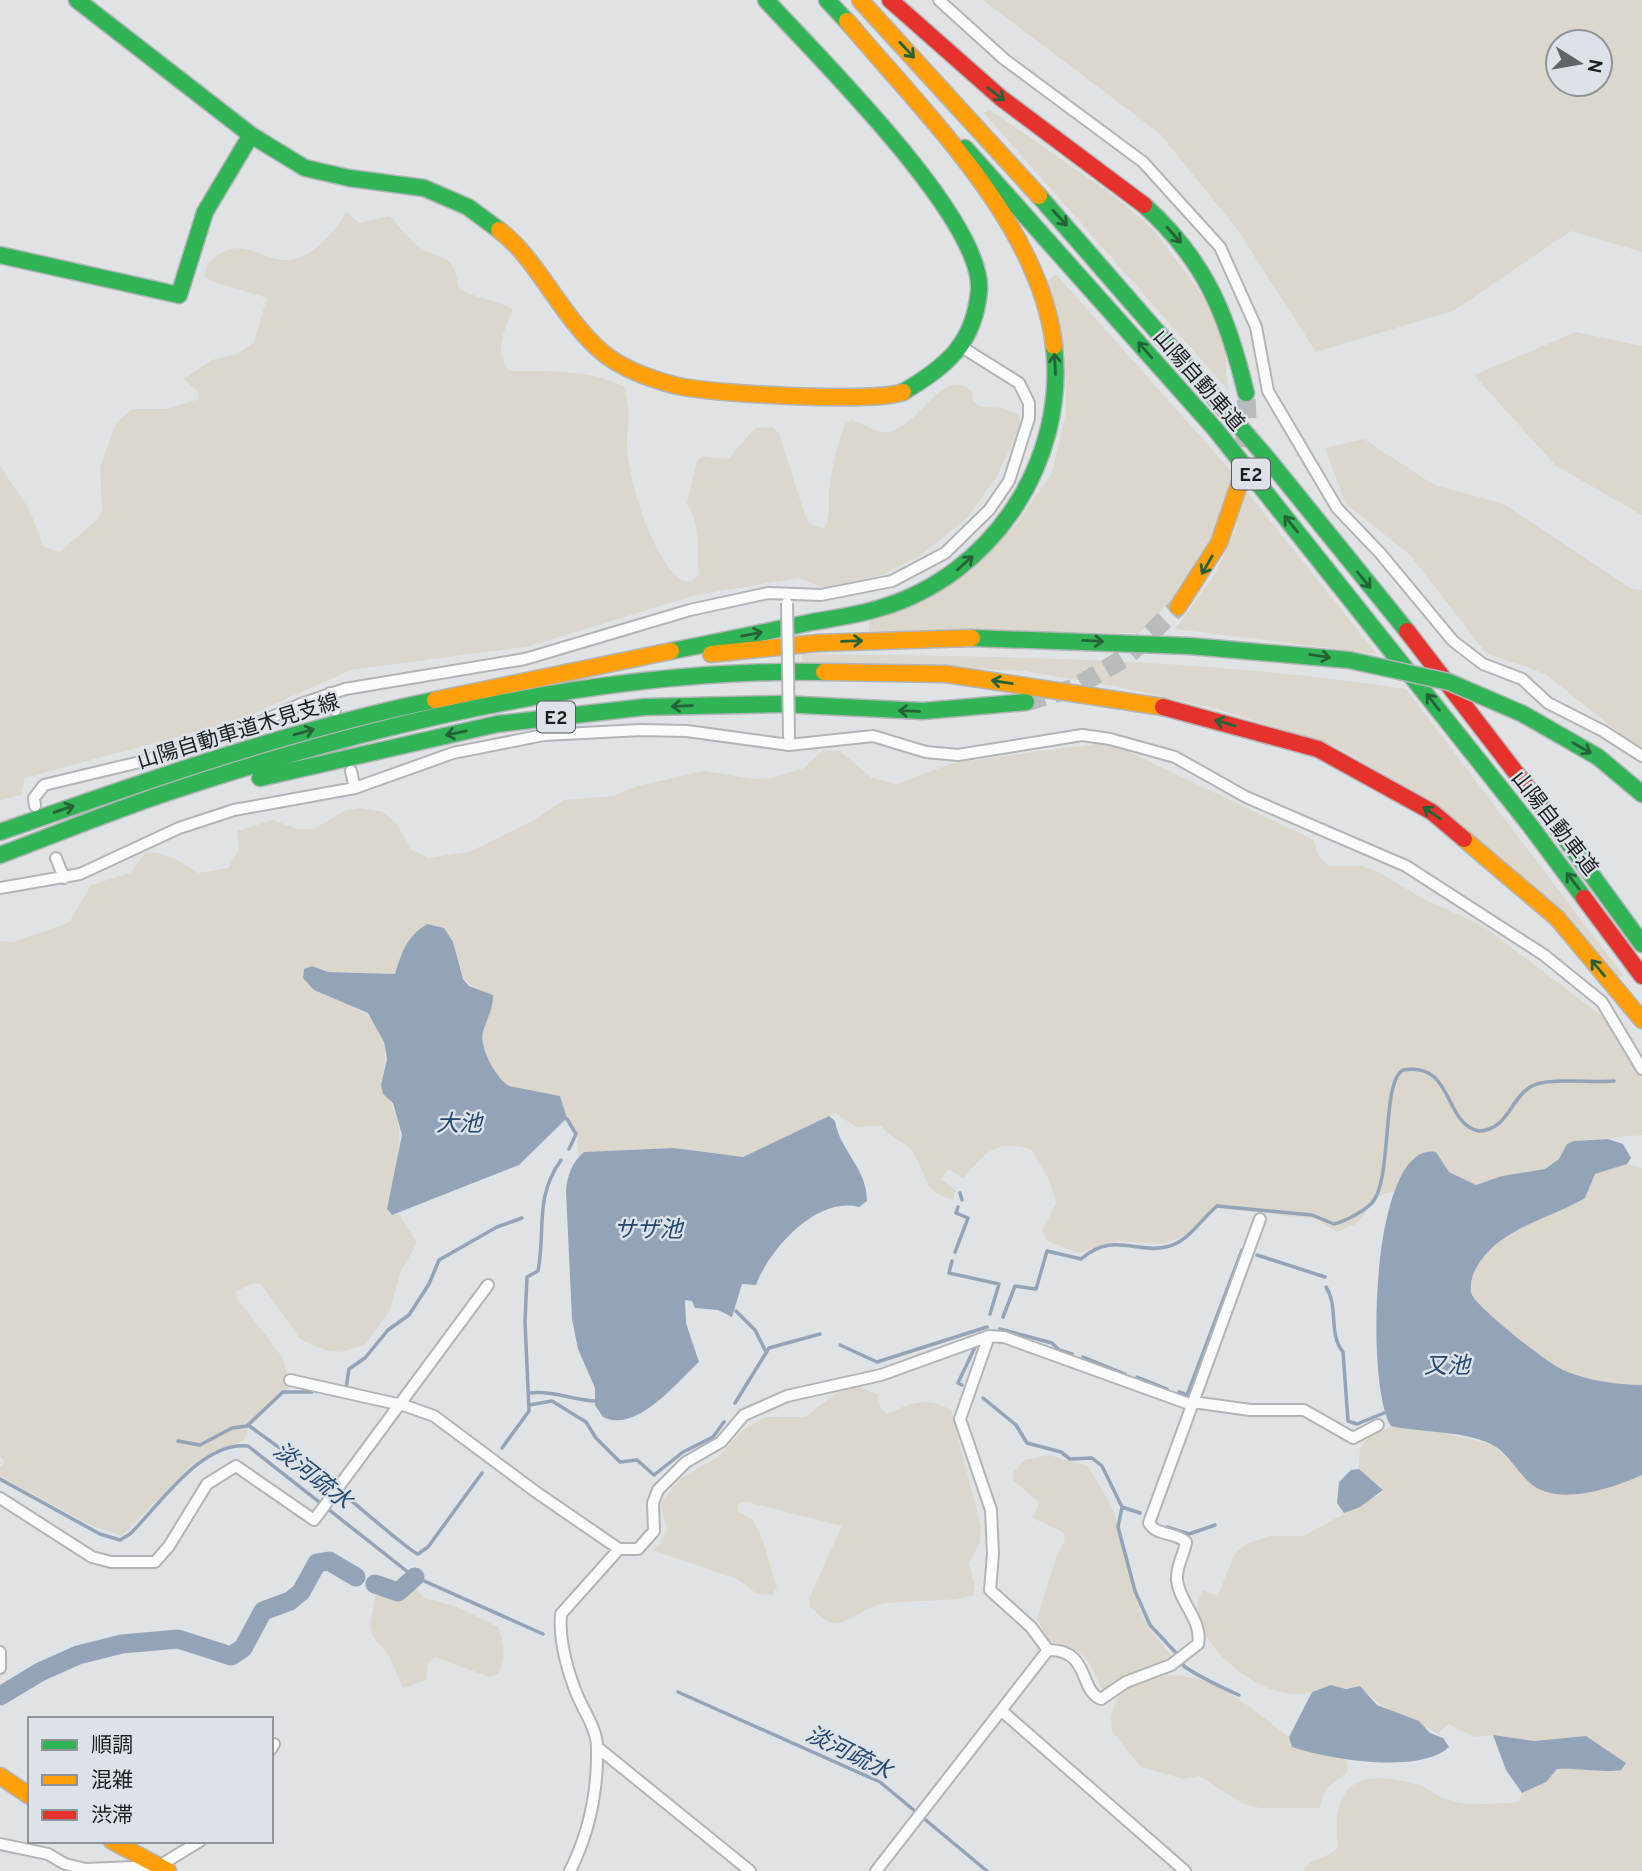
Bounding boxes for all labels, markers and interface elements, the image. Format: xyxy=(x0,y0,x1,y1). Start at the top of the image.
north arrow xyxy=(1544,28,1614,98)
one-way arrow xyxy=(899,41,915,59)
text: N xyxy=(1581,57,1607,75)
one-way arrow xyxy=(986,86,1005,101)
one-way arrow xyxy=(1052,209,1068,227)
one-way arrow xyxy=(1165,226,1182,243)
street label: 山陽自動車道 xyxy=(1146,325,1249,437)
one-way arrow xyxy=(1137,341,1153,359)
one-way arrow xyxy=(1048,352,1061,375)
road number: E2 xyxy=(1232,458,1270,489)
one-way arrow xyxy=(1284,515,1299,533)
one-way arrow xyxy=(1200,554,1214,574)
one-way arrow xyxy=(956,555,974,571)
one-way arrow xyxy=(1356,570,1372,588)
one-way arrow xyxy=(740,626,763,640)
one-way arrow xyxy=(841,634,864,647)
one-way arrow xyxy=(1081,635,1104,648)
one-way arrow xyxy=(1308,650,1331,663)
one-way arrow xyxy=(991,675,1014,688)
street label: 山陽自動車道木見支線 xyxy=(134,689,343,776)
one-way arrow xyxy=(1425,694,1440,712)
one-way arrow xyxy=(671,700,694,713)
road number: E2 xyxy=(537,702,575,732)
one-way arrow xyxy=(898,704,921,717)
one-way arrow xyxy=(1214,716,1237,729)
one-way arrow xyxy=(293,724,315,737)
one-way arrow xyxy=(445,726,468,740)
one-way arrow xyxy=(1572,741,1592,755)
street label: 山陽自動車道 xyxy=(1504,766,1603,882)
one-way arrow xyxy=(53,802,75,814)
one-way arrow xyxy=(1423,806,1442,820)
one-way arrow xyxy=(1566,872,1581,891)
one-way arrow xyxy=(1590,959,1606,977)
water label: 大池 xyxy=(436,1111,484,1140)
water label: サザ池 xyxy=(614,1217,685,1246)
water label: 又池 xyxy=(1424,1353,1472,1382)
water label: 淡河疏水 xyxy=(266,1437,359,1519)
legend xyxy=(28,1717,273,1843)
water label: 淡河疏水 xyxy=(800,1721,898,1789)
text: 順調 xyxy=(91,1733,133,1760)
text: 混雑 xyxy=(91,1768,133,1795)
text: 渋滞 xyxy=(91,1803,133,1830)

